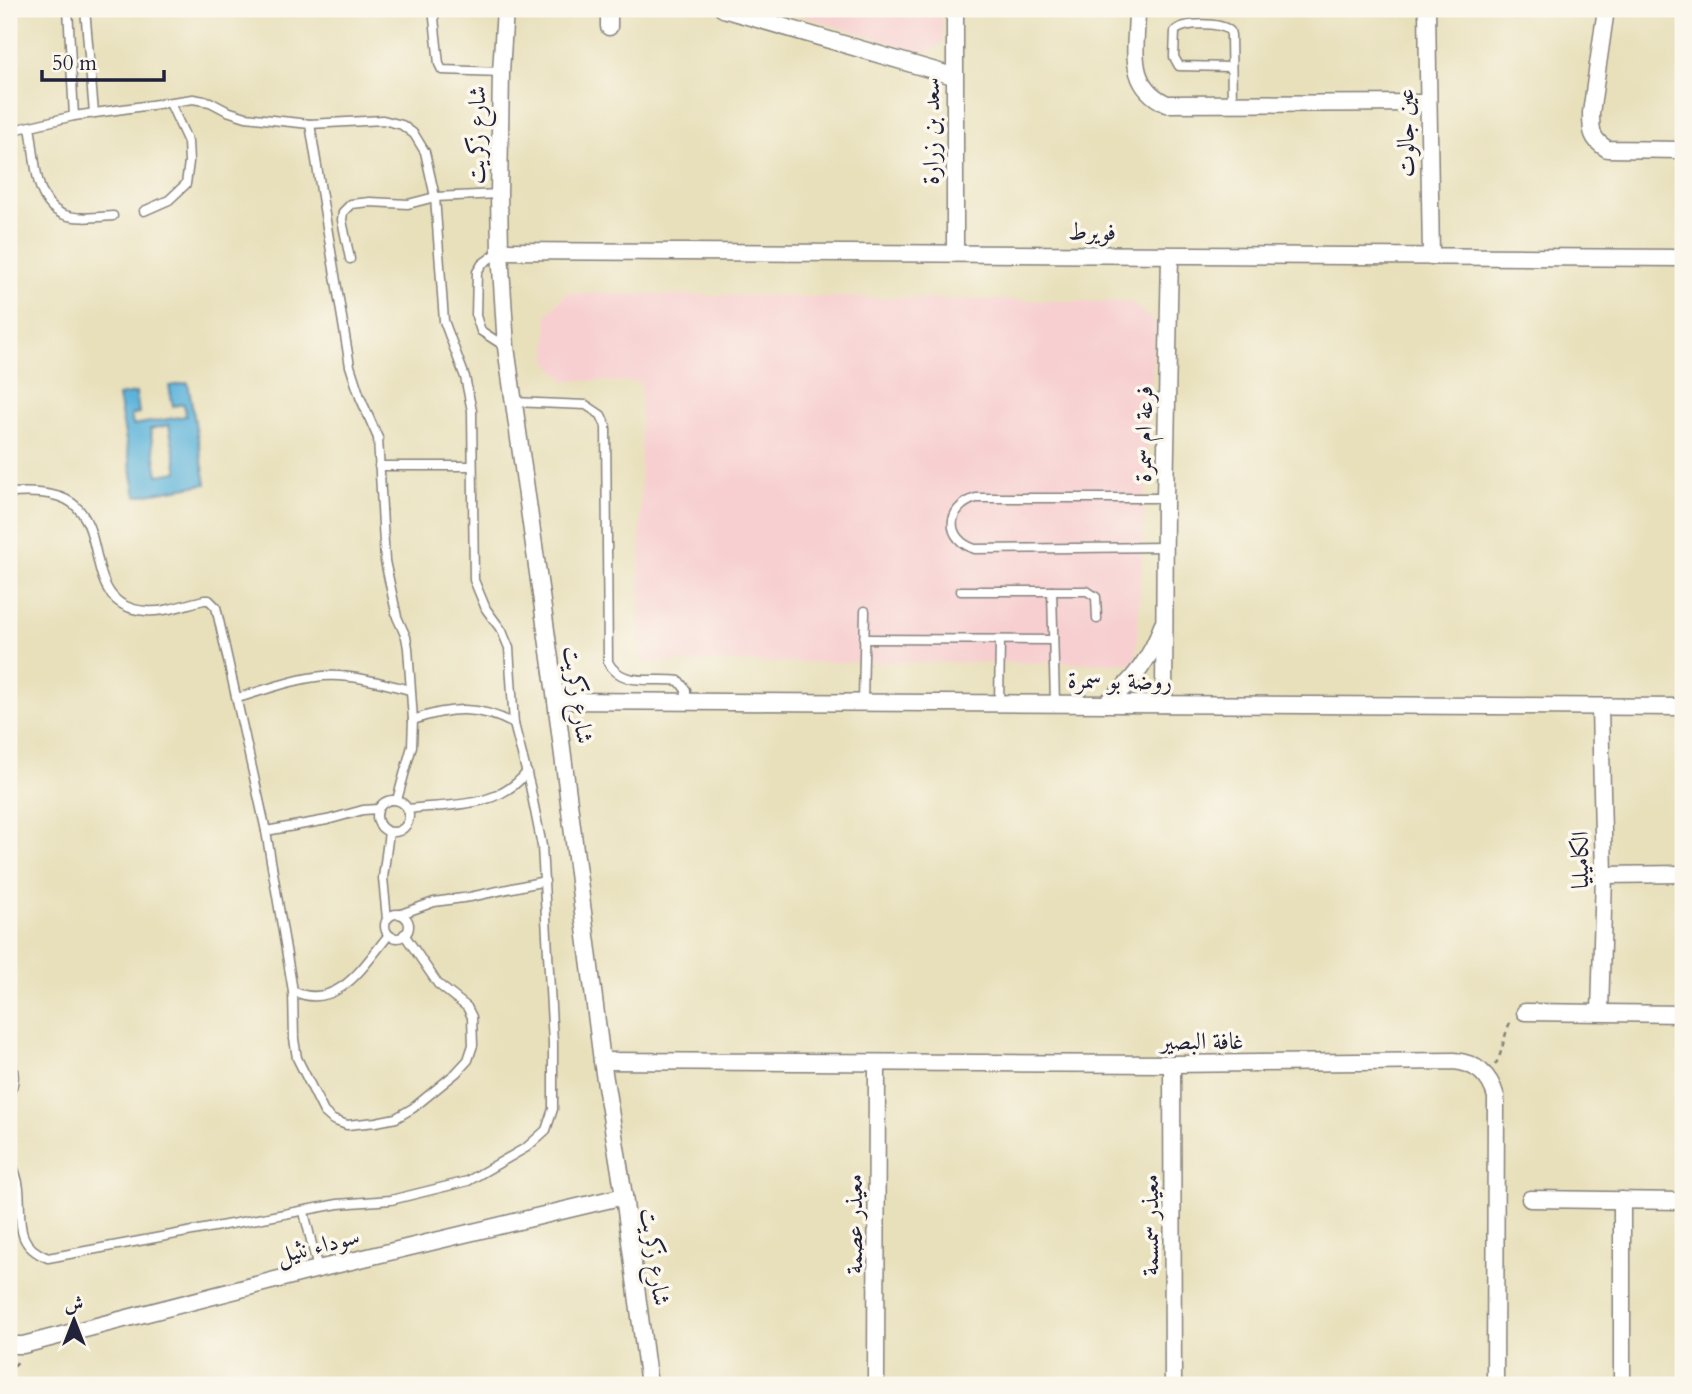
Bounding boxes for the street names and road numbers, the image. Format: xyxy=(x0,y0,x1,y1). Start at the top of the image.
street label: سعد بن زرارة xyxy=(915,77,948,185)
street label: شارع زكريت xyxy=(460,85,497,185)
street label: عين جالوت xyxy=(1389,88,1423,178)
street label: فويرط xyxy=(1068,215,1116,249)
street label: فرعة ام سمرة xyxy=(1127,385,1165,483)
street label: شارع زكريت xyxy=(552,644,601,746)
street label: روضة بو سمرة xyxy=(1067,664,1173,698)
street label: الكاميليا xyxy=(1564,831,1597,889)
street label: غافة البصير xyxy=(1157,1025,1244,1058)
street label: معيذر عصمة xyxy=(838,1174,871,1274)
street label: معيذر سمسمة xyxy=(1134,1174,1167,1276)
street label: شارع زكريت xyxy=(629,1206,678,1308)
street label: سوداء نثيل xyxy=(273,1220,363,1272)

